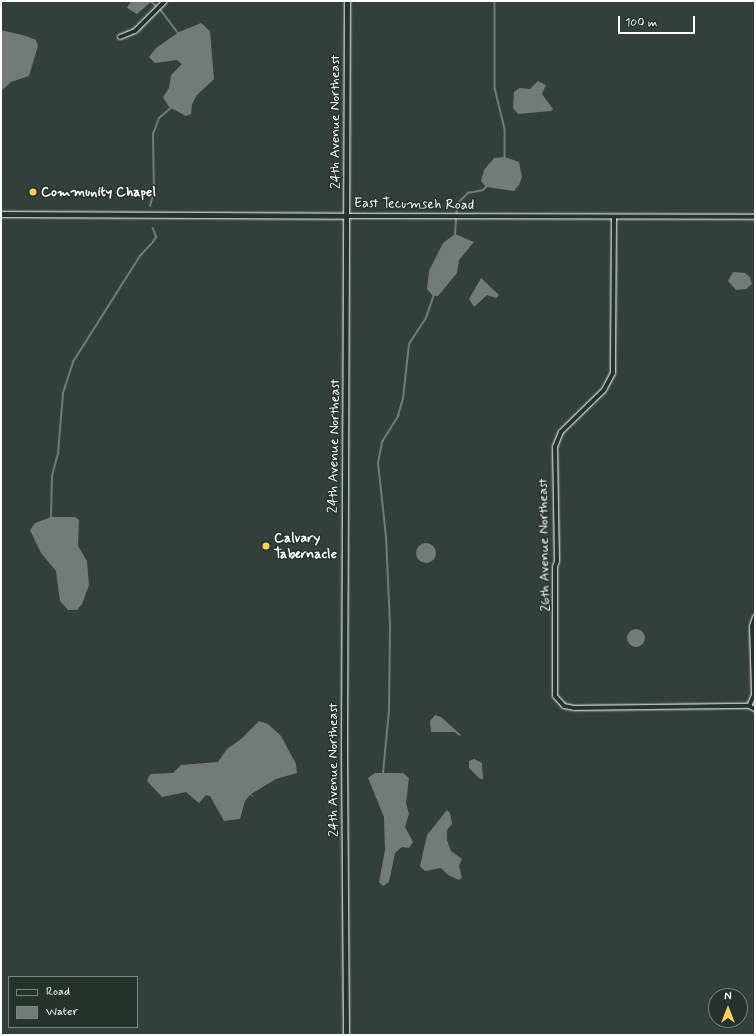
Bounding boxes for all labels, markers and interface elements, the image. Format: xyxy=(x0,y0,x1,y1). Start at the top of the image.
scale bar xyxy=(620,8,697,34)
text: 100 m xyxy=(625,15,657,31)
street label: 24th Avenue Northeast xyxy=(327,55,343,189)
place label: Community Chapel xyxy=(41,184,156,200)
marker: Community Chapel xyxy=(28,187,38,197)
street label: East Tecumseh Road xyxy=(354,195,474,213)
street label: 24th Avenue Northeast xyxy=(324,379,344,513)
street label: 26th Avenue Northeast xyxy=(534,478,554,612)
place label: Calvary Tabernacle xyxy=(274,530,337,562)
marker: Calvary Tabernacle xyxy=(261,541,271,551)
street label: 24th Avenue Northeast xyxy=(325,703,341,837)
legend xyxy=(8,976,138,1028)
text: Road xyxy=(46,984,70,1000)
north arrow xyxy=(708,988,748,1028)
text: N xyxy=(724,990,732,1004)
text: Water xyxy=(46,1004,78,1020)

